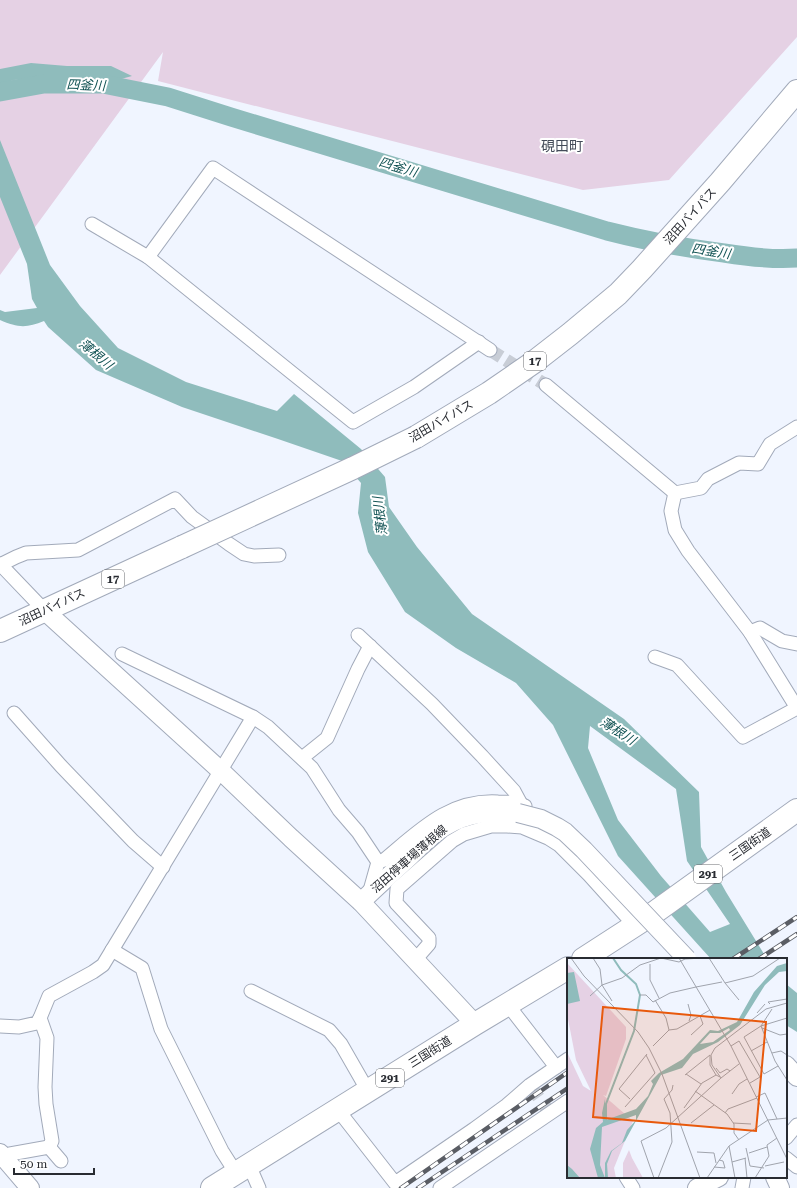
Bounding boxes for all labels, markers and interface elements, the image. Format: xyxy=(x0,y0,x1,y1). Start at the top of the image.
water label: 四釜川 xyxy=(66,77,108,93)
district label: 硯田町 xyxy=(541,138,583,154)
water label: 四釜川 xyxy=(377,154,421,180)
street label: 沼田バイパス xyxy=(661,185,719,247)
water label: 四釜川 xyxy=(691,241,733,262)
water label: 薄根川 xyxy=(76,336,117,374)
road number: 17 xyxy=(524,352,546,370)
street label: 沼田バイパス xyxy=(406,397,476,445)
water label: 薄根川 xyxy=(370,494,390,536)
road number: 17 xyxy=(102,570,124,588)
street label: 沼田バイパス xyxy=(17,585,87,629)
water label: 薄根川 xyxy=(598,714,640,749)
street label: 沼田停車場薄根線 xyxy=(368,822,450,896)
street label: 三国街道 xyxy=(726,824,774,864)
road number: 291 xyxy=(694,865,722,883)
inset map xyxy=(567,958,787,1178)
street label: 三国街道 xyxy=(406,1033,454,1071)
road number: 291 xyxy=(376,1069,404,1087)
scale bar xyxy=(14,1150,94,1176)
text: 50 m xyxy=(20,1157,47,1171)

